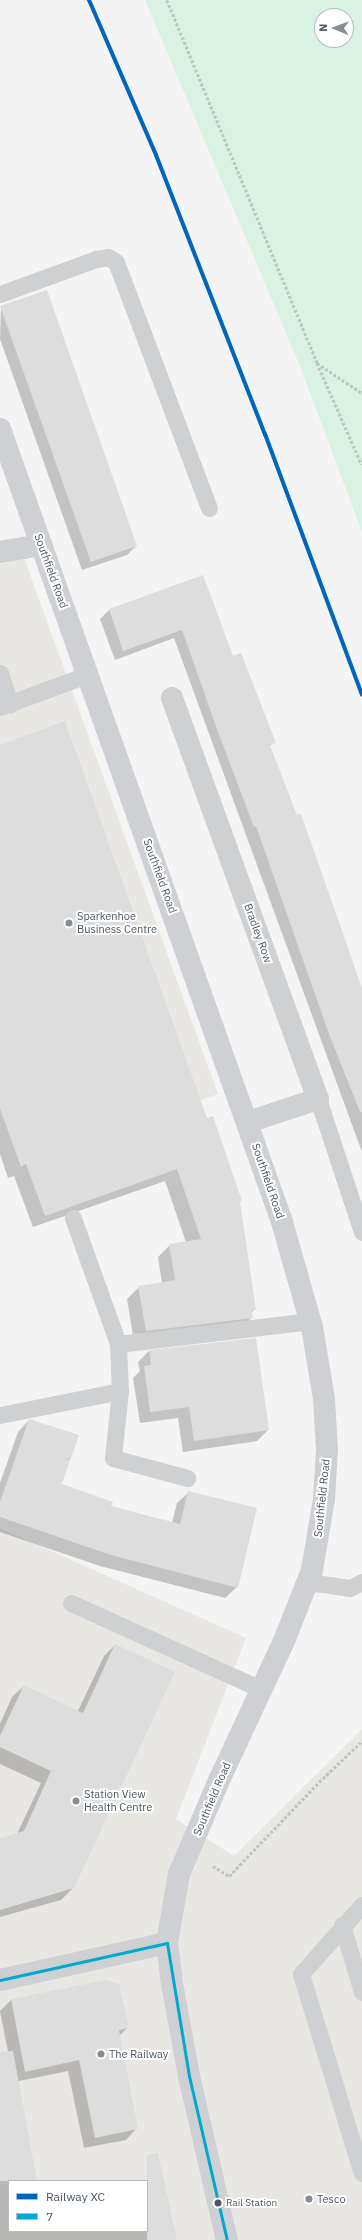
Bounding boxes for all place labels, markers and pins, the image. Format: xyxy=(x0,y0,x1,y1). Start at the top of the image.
place label: Sparkenhoe Business Centre xyxy=(77,910,157,936)
marker: Sparkenhoe Business Centre xyxy=(64,918,74,928)
place label: Station View Health Centre xyxy=(84,1788,152,1814)
marker: Station View Health Centre xyxy=(71,1796,81,1806)
place label: The Railway xyxy=(109,2047,168,2061)
marker: The Railway xyxy=(96,2049,106,2059)
place label: Tesco xyxy=(317,2192,346,2206)
marker: Tesco xyxy=(304,2194,314,2204)
place label: Rail Station xyxy=(226,2197,277,2209)
marker: Rail Station xyxy=(213,2198,223,2208)

